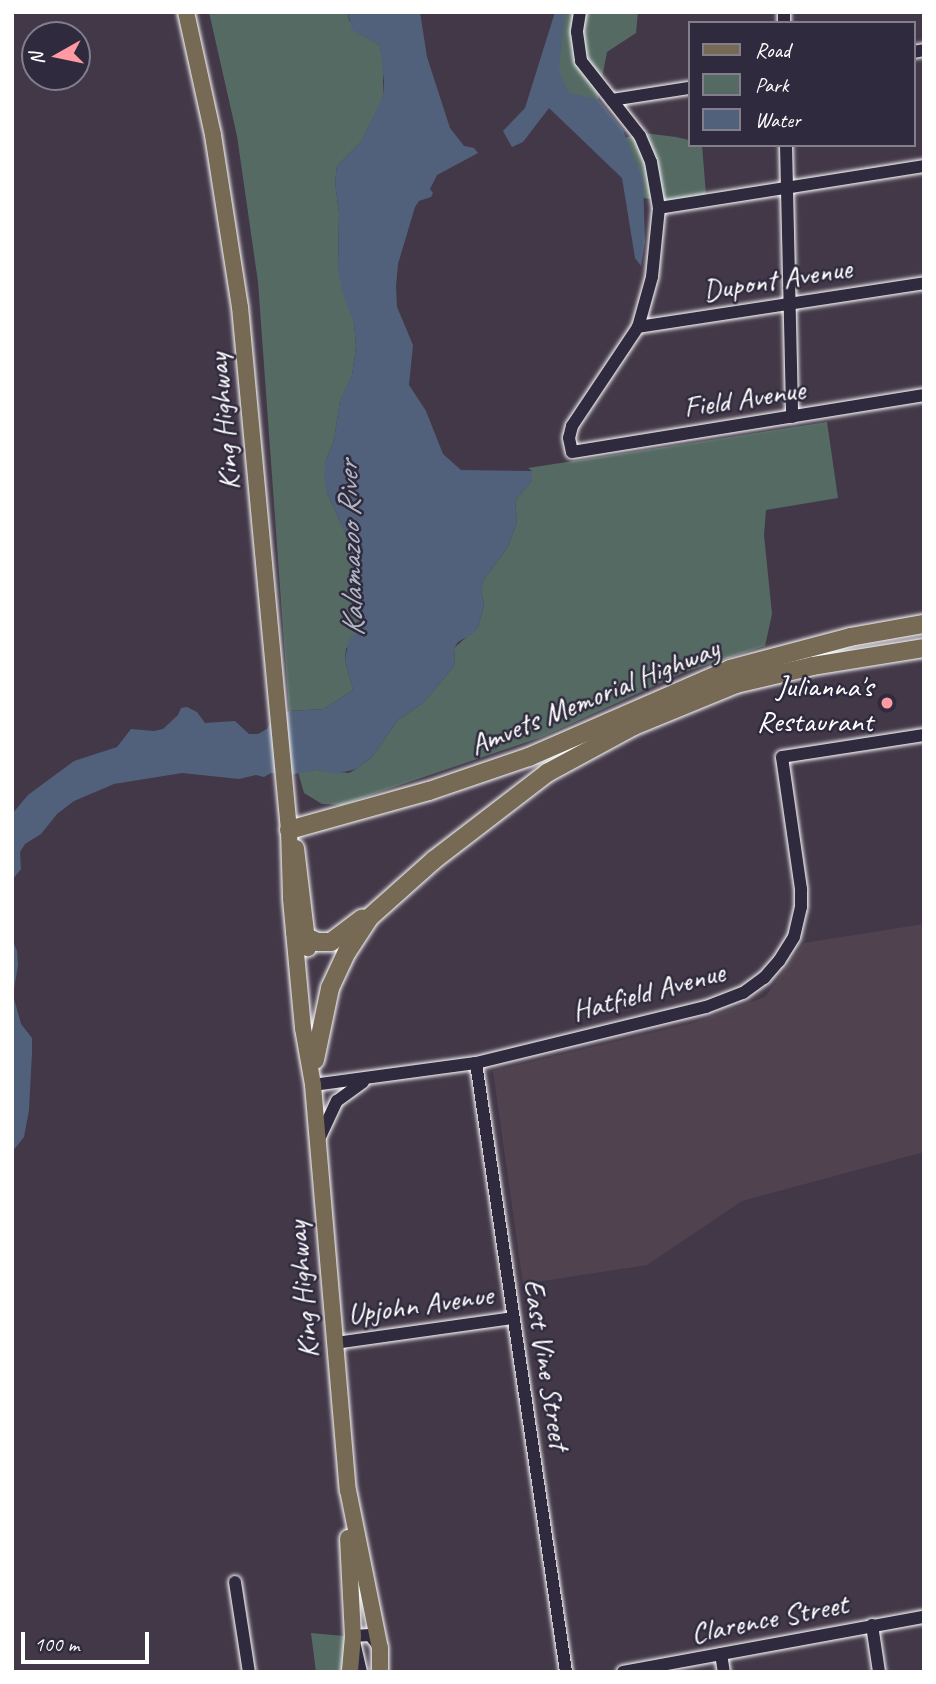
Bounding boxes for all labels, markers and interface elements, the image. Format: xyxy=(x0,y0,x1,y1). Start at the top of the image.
north arrow xyxy=(21,21,91,91)
legend xyxy=(688,21,915,147)
text: Road xyxy=(755,37,790,63)
text: N xyxy=(24,51,50,67)
text: Park xyxy=(755,72,788,98)
text: Water xyxy=(755,107,801,133)
street label: Dupont Avenue xyxy=(700,249,854,309)
street label: King Highway xyxy=(199,352,247,492)
street label: Field Avenue xyxy=(681,371,807,425)
water label: Kalamazoo River xyxy=(329,460,373,638)
street label: Amvets Memorial Highway xyxy=(465,630,723,762)
place label: Julianna's Restaurant xyxy=(757,668,873,738)
marker: Julianna's Restaurant xyxy=(879,695,895,711)
street label: Hatfield Avenue xyxy=(568,953,728,1029)
street label: King Highway xyxy=(278,1220,326,1360)
street label: Upjohn Avenue xyxy=(345,1276,495,1332)
street label: East Vine Street xyxy=(516,1276,578,1452)
street label: Clarence Street xyxy=(687,1585,851,1651)
scale bar xyxy=(24,1618,152,1662)
text: 100 m xyxy=(34,1631,79,1657)

